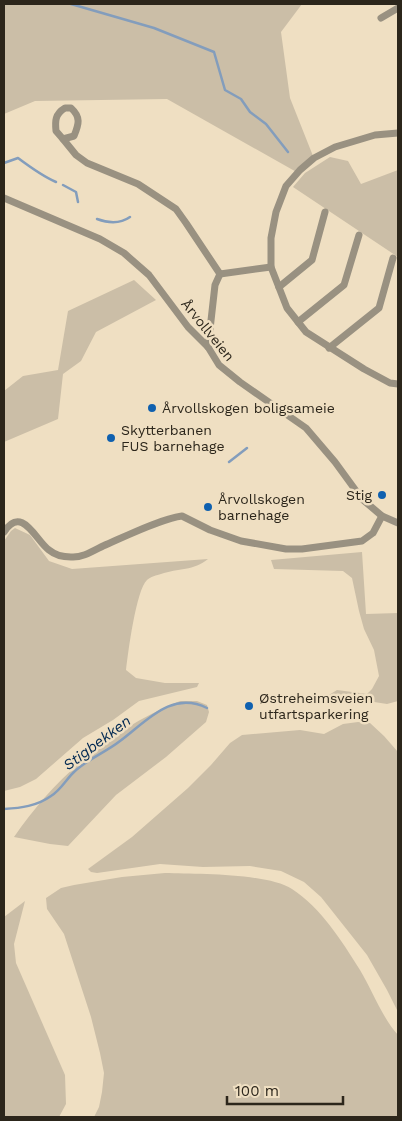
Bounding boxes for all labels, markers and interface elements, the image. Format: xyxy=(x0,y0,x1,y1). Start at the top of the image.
street label: Årvollveien xyxy=(178,296,238,364)
place label: Årvollskogen boligsameie xyxy=(162,400,335,416)
marker: Årvollskogen boligsameie xyxy=(146,402,158,414)
place label: Skytterbanen FUS barnehage xyxy=(121,422,224,454)
marker: Skytterbanen FUS barnehage xyxy=(105,432,117,444)
place label: Stig xyxy=(346,487,373,503)
marker: Stig xyxy=(376,489,388,501)
place label: Årvollskogen barnehage xyxy=(218,491,305,523)
marker: Årvollskogen barnehage xyxy=(202,501,214,513)
place label: Østreheimsveien utfartsparkering xyxy=(259,690,373,722)
marker: Østreheimsveien utfartsparkering xyxy=(243,700,255,712)
water label: Stigbekken xyxy=(60,712,134,774)
scale bar xyxy=(227,1074,343,1106)
text: 100 m xyxy=(235,1082,279,1100)

